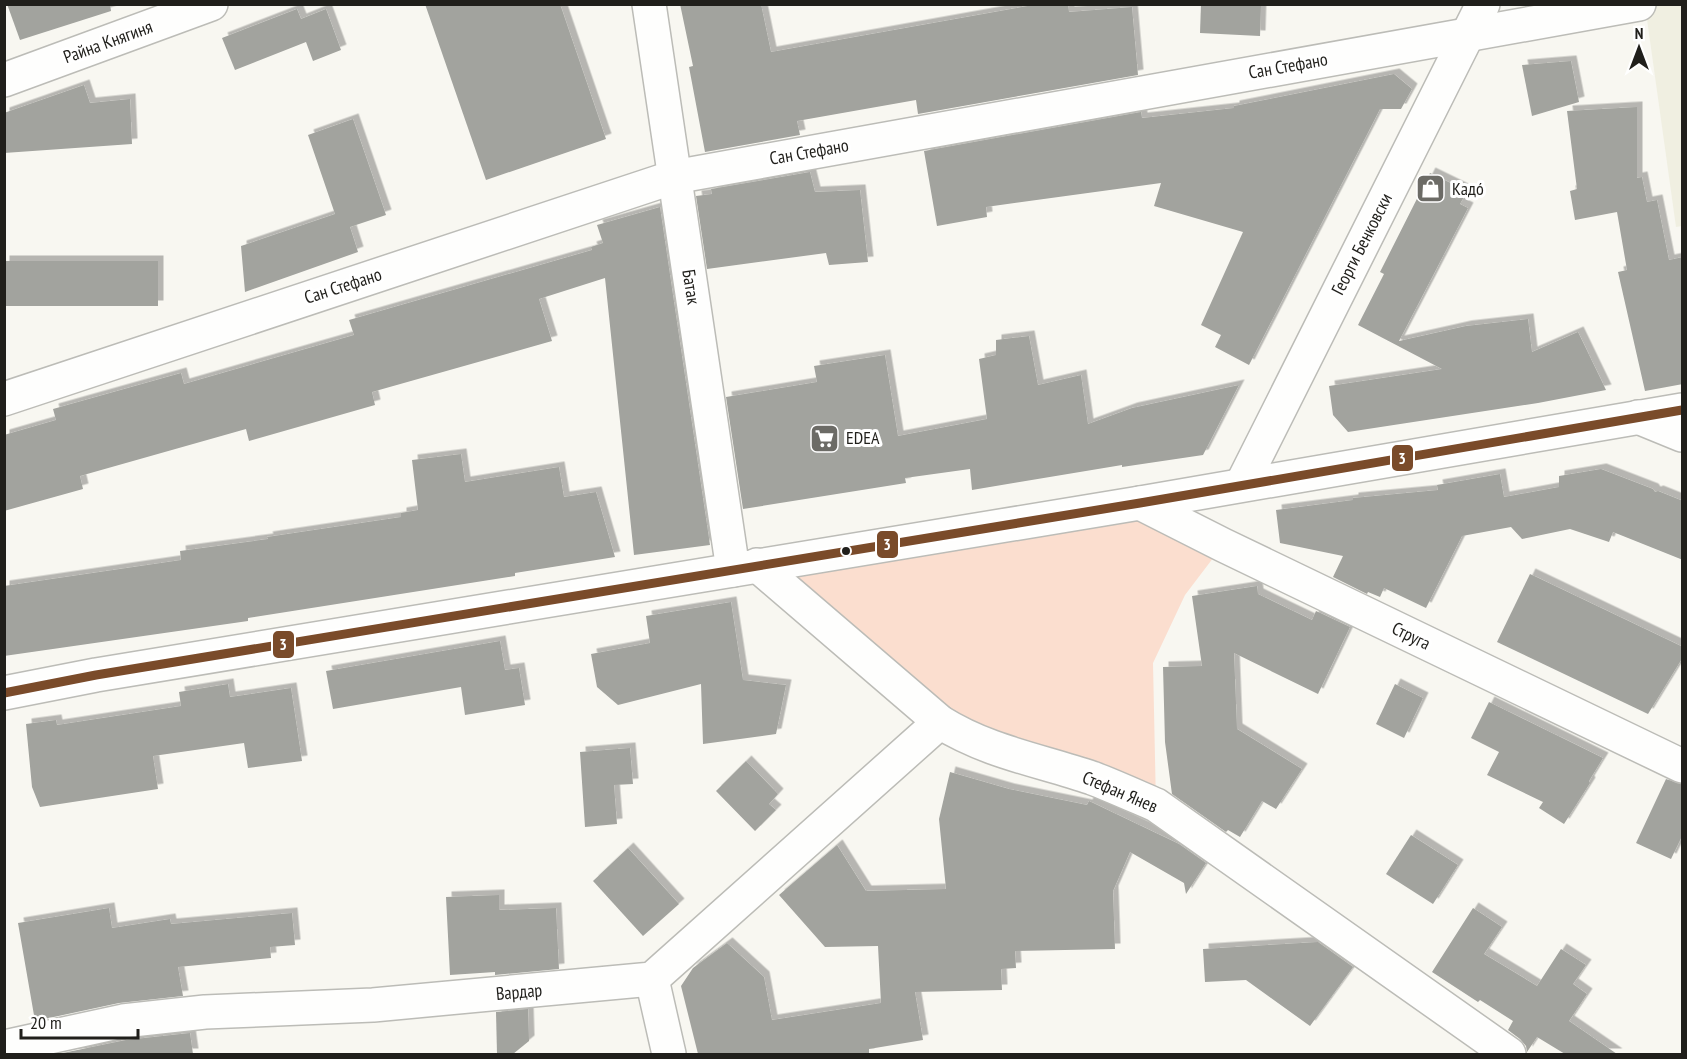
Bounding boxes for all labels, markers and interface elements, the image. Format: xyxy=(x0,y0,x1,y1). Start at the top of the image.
street label: Райна Княгиня xyxy=(60,15,156,68)
north arrow xyxy=(1609,18,1669,78)
text: N xyxy=(1635,23,1643,43)
street label: Сан Стефано xyxy=(1247,47,1329,84)
street label: Сан Стефано xyxy=(768,133,850,170)
shop icon: Кадó xyxy=(1415,173,1447,205)
place label: Кадó xyxy=(1452,177,1484,200)
street label: Георги Бенковски xyxy=(1326,189,1397,299)
street label: Сан Стефано xyxy=(301,262,385,309)
street label: Батак xyxy=(677,268,706,306)
supermarket icon: EDEA xyxy=(809,422,841,454)
place label: EDEA xyxy=(846,426,880,449)
line badge: 3 xyxy=(1391,444,1414,472)
text: 3 xyxy=(1398,448,1406,468)
line badge: 3 xyxy=(876,530,899,559)
text: 3 xyxy=(883,534,891,554)
unlabelled marker xyxy=(840,545,852,557)
street label: Струга xyxy=(1388,616,1434,655)
line badge: 3 xyxy=(272,630,295,659)
text: 3 xyxy=(279,634,287,654)
street label: Стефан Янев xyxy=(1079,765,1161,818)
street label: Вардар xyxy=(495,978,543,1005)
scale bar xyxy=(21,1002,138,1040)
text: 20 m xyxy=(30,1011,62,1034)

